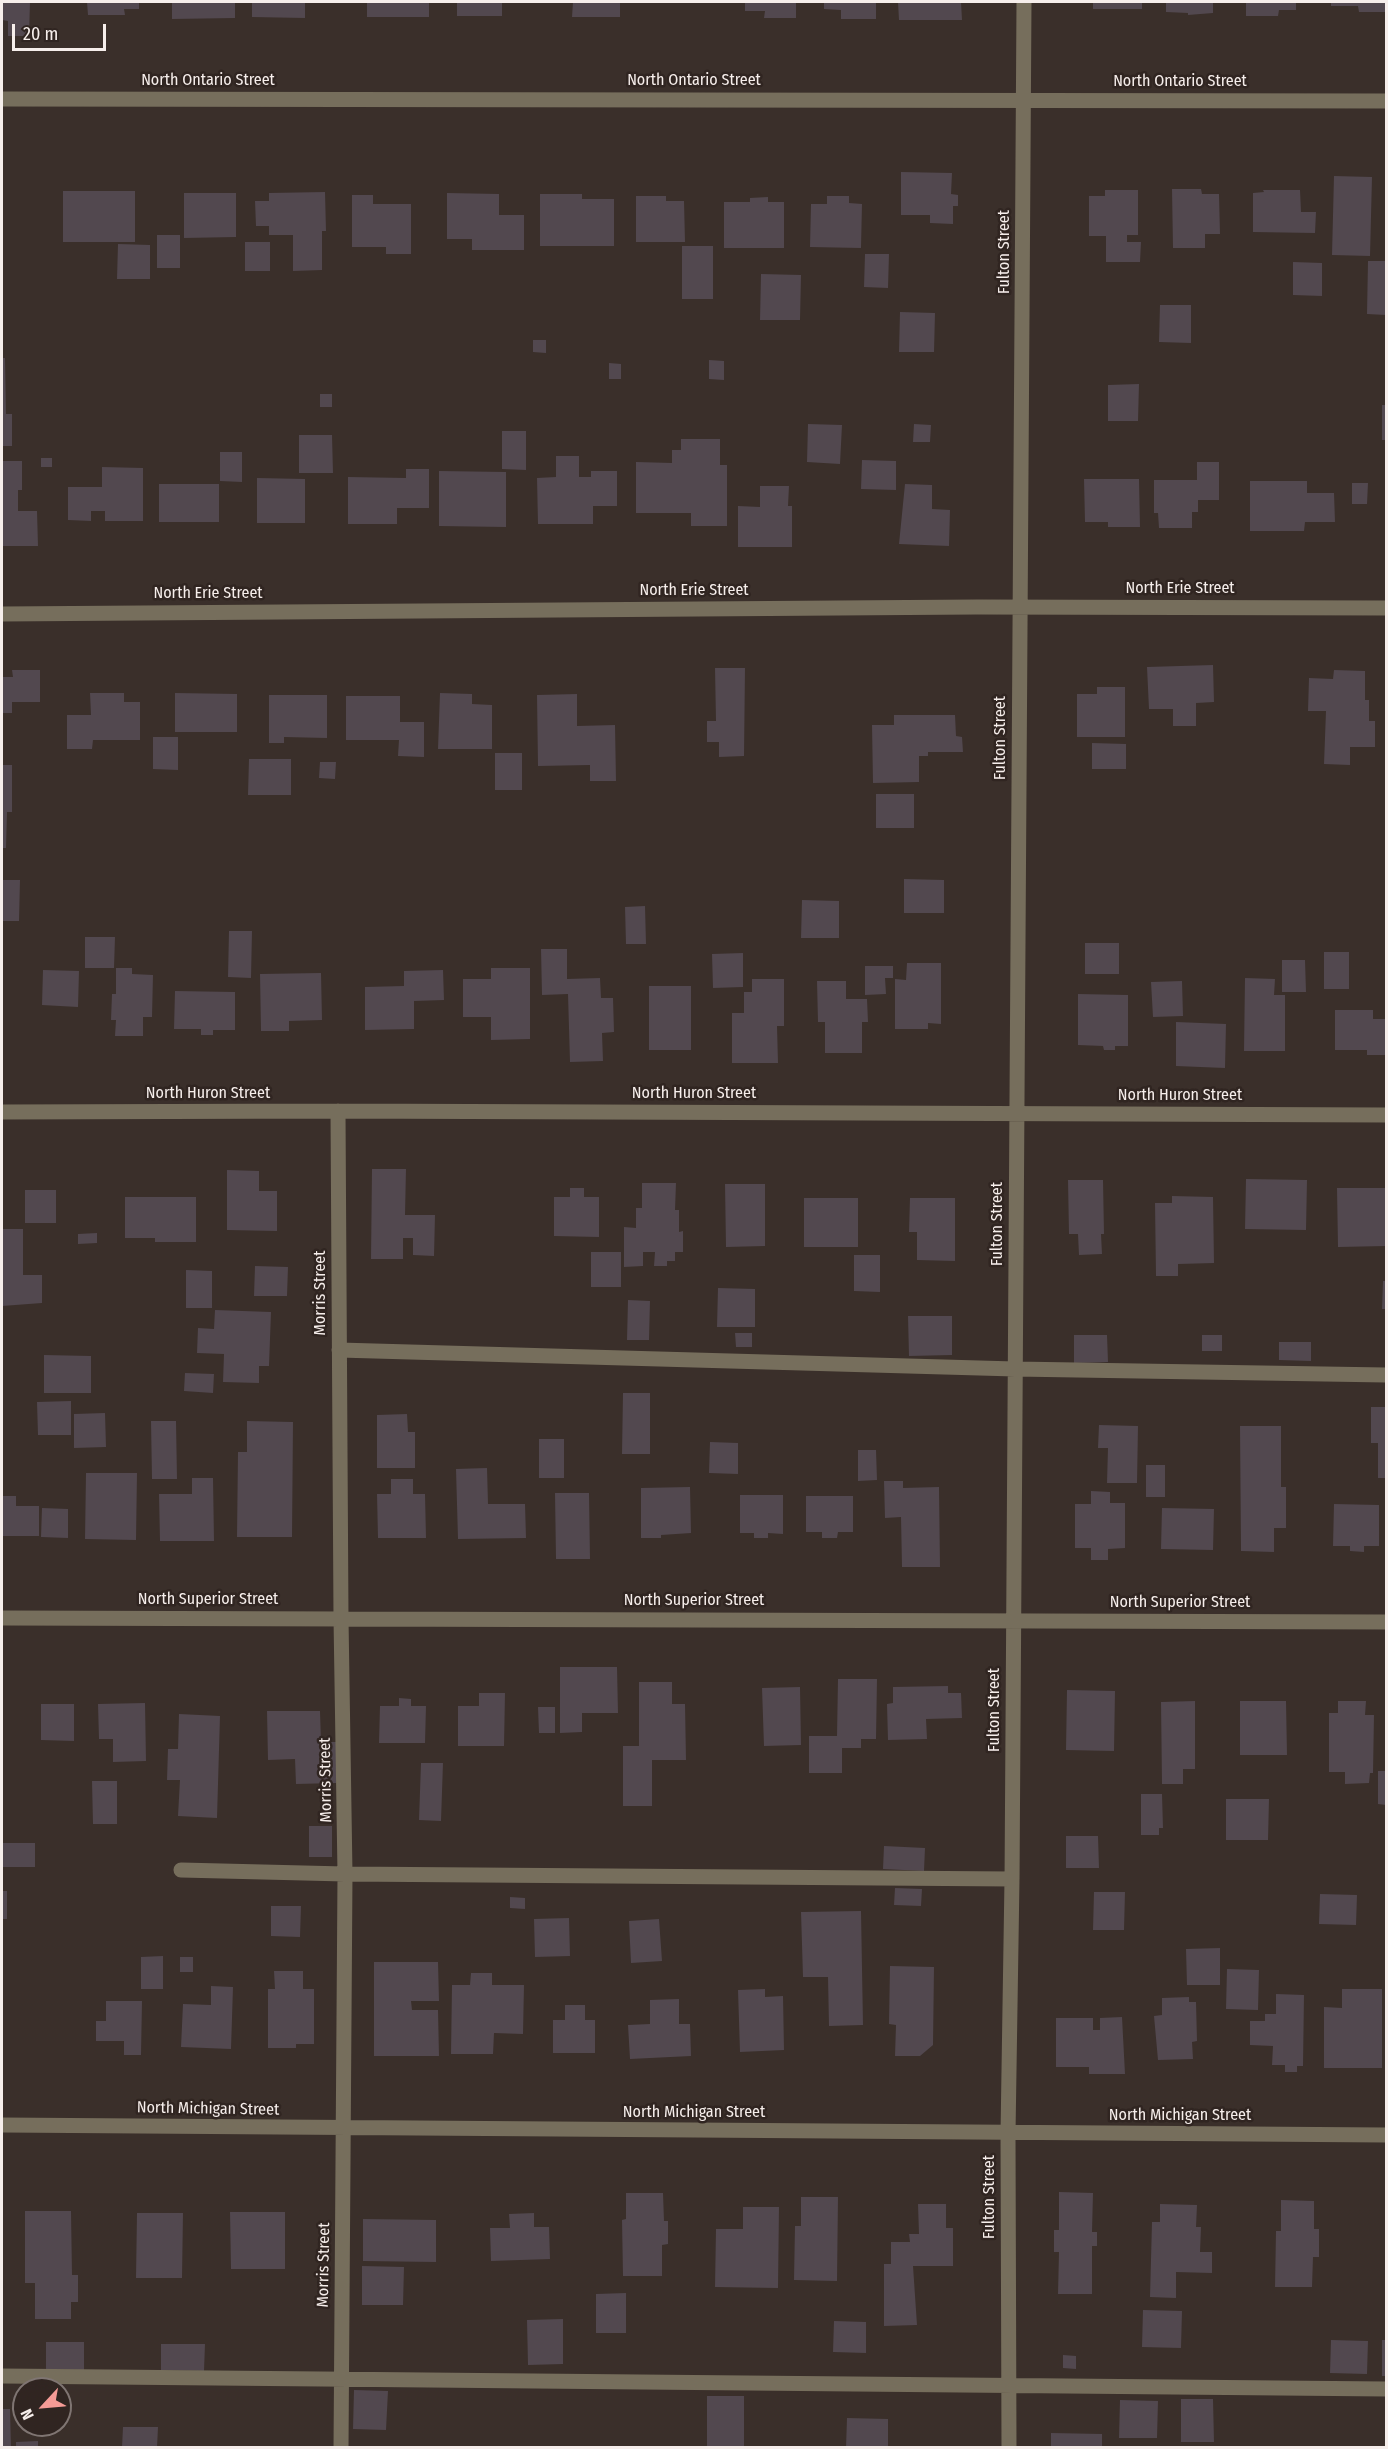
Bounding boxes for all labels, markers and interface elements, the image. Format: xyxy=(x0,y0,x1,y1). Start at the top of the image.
scale bar xyxy=(15,12,110,50)
text: 20 m xyxy=(23,23,58,45)
street label: North Ontario Street xyxy=(141,71,275,91)
street label: North Ontario Street xyxy=(627,71,761,91)
street label: North Ontario Street xyxy=(1113,72,1247,92)
street label: Fulton Street xyxy=(995,210,1015,294)
street label: North Erie Street xyxy=(1125,579,1235,599)
street label: North Erie Street xyxy=(639,581,749,601)
street label: North Erie Street xyxy=(153,584,263,604)
street label: Fulton Street xyxy=(991,696,1011,780)
street label: North Huron Street xyxy=(146,1084,270,1104)
street label: North Huron Street xyxy=(632,1084,756,1104)
street label: North Huron Street xyxy=(1118,1086,1242,1106)
street label: Fulton Street xyxy=(988,1182,1008,1266)
street label: Morris Street xyxy=(311,1251,331,1335)
street label: North Superior Street xyxy=(138,1590,278,1610)
street label: North Superior Street xyxy=(624,1591,764,1611)
street label: North Superior Street xyxy=(1110,1593,1250,1613)
street label: Fulton Street xyxy=(985,1668,1005,1752)
street label: Morris Street xyxy=(316,1737,336,1823)
street label: North Michigan Street xyxy=(137,2098,279,2120)
street label: North Michigan Street xyxy=(623,2103,765,2123)
street label: North Michigan Street xyxy=(1109,2106,1251,2126)
street label: Fulton Street xyxy=(980,2155,1000,2239)
street label: Morris Street xyxy=(314,2222,334,2308)
north arrow xyxy=(12,2377,72,2437)
text: N xyxy=(17,2406,38,2423)

